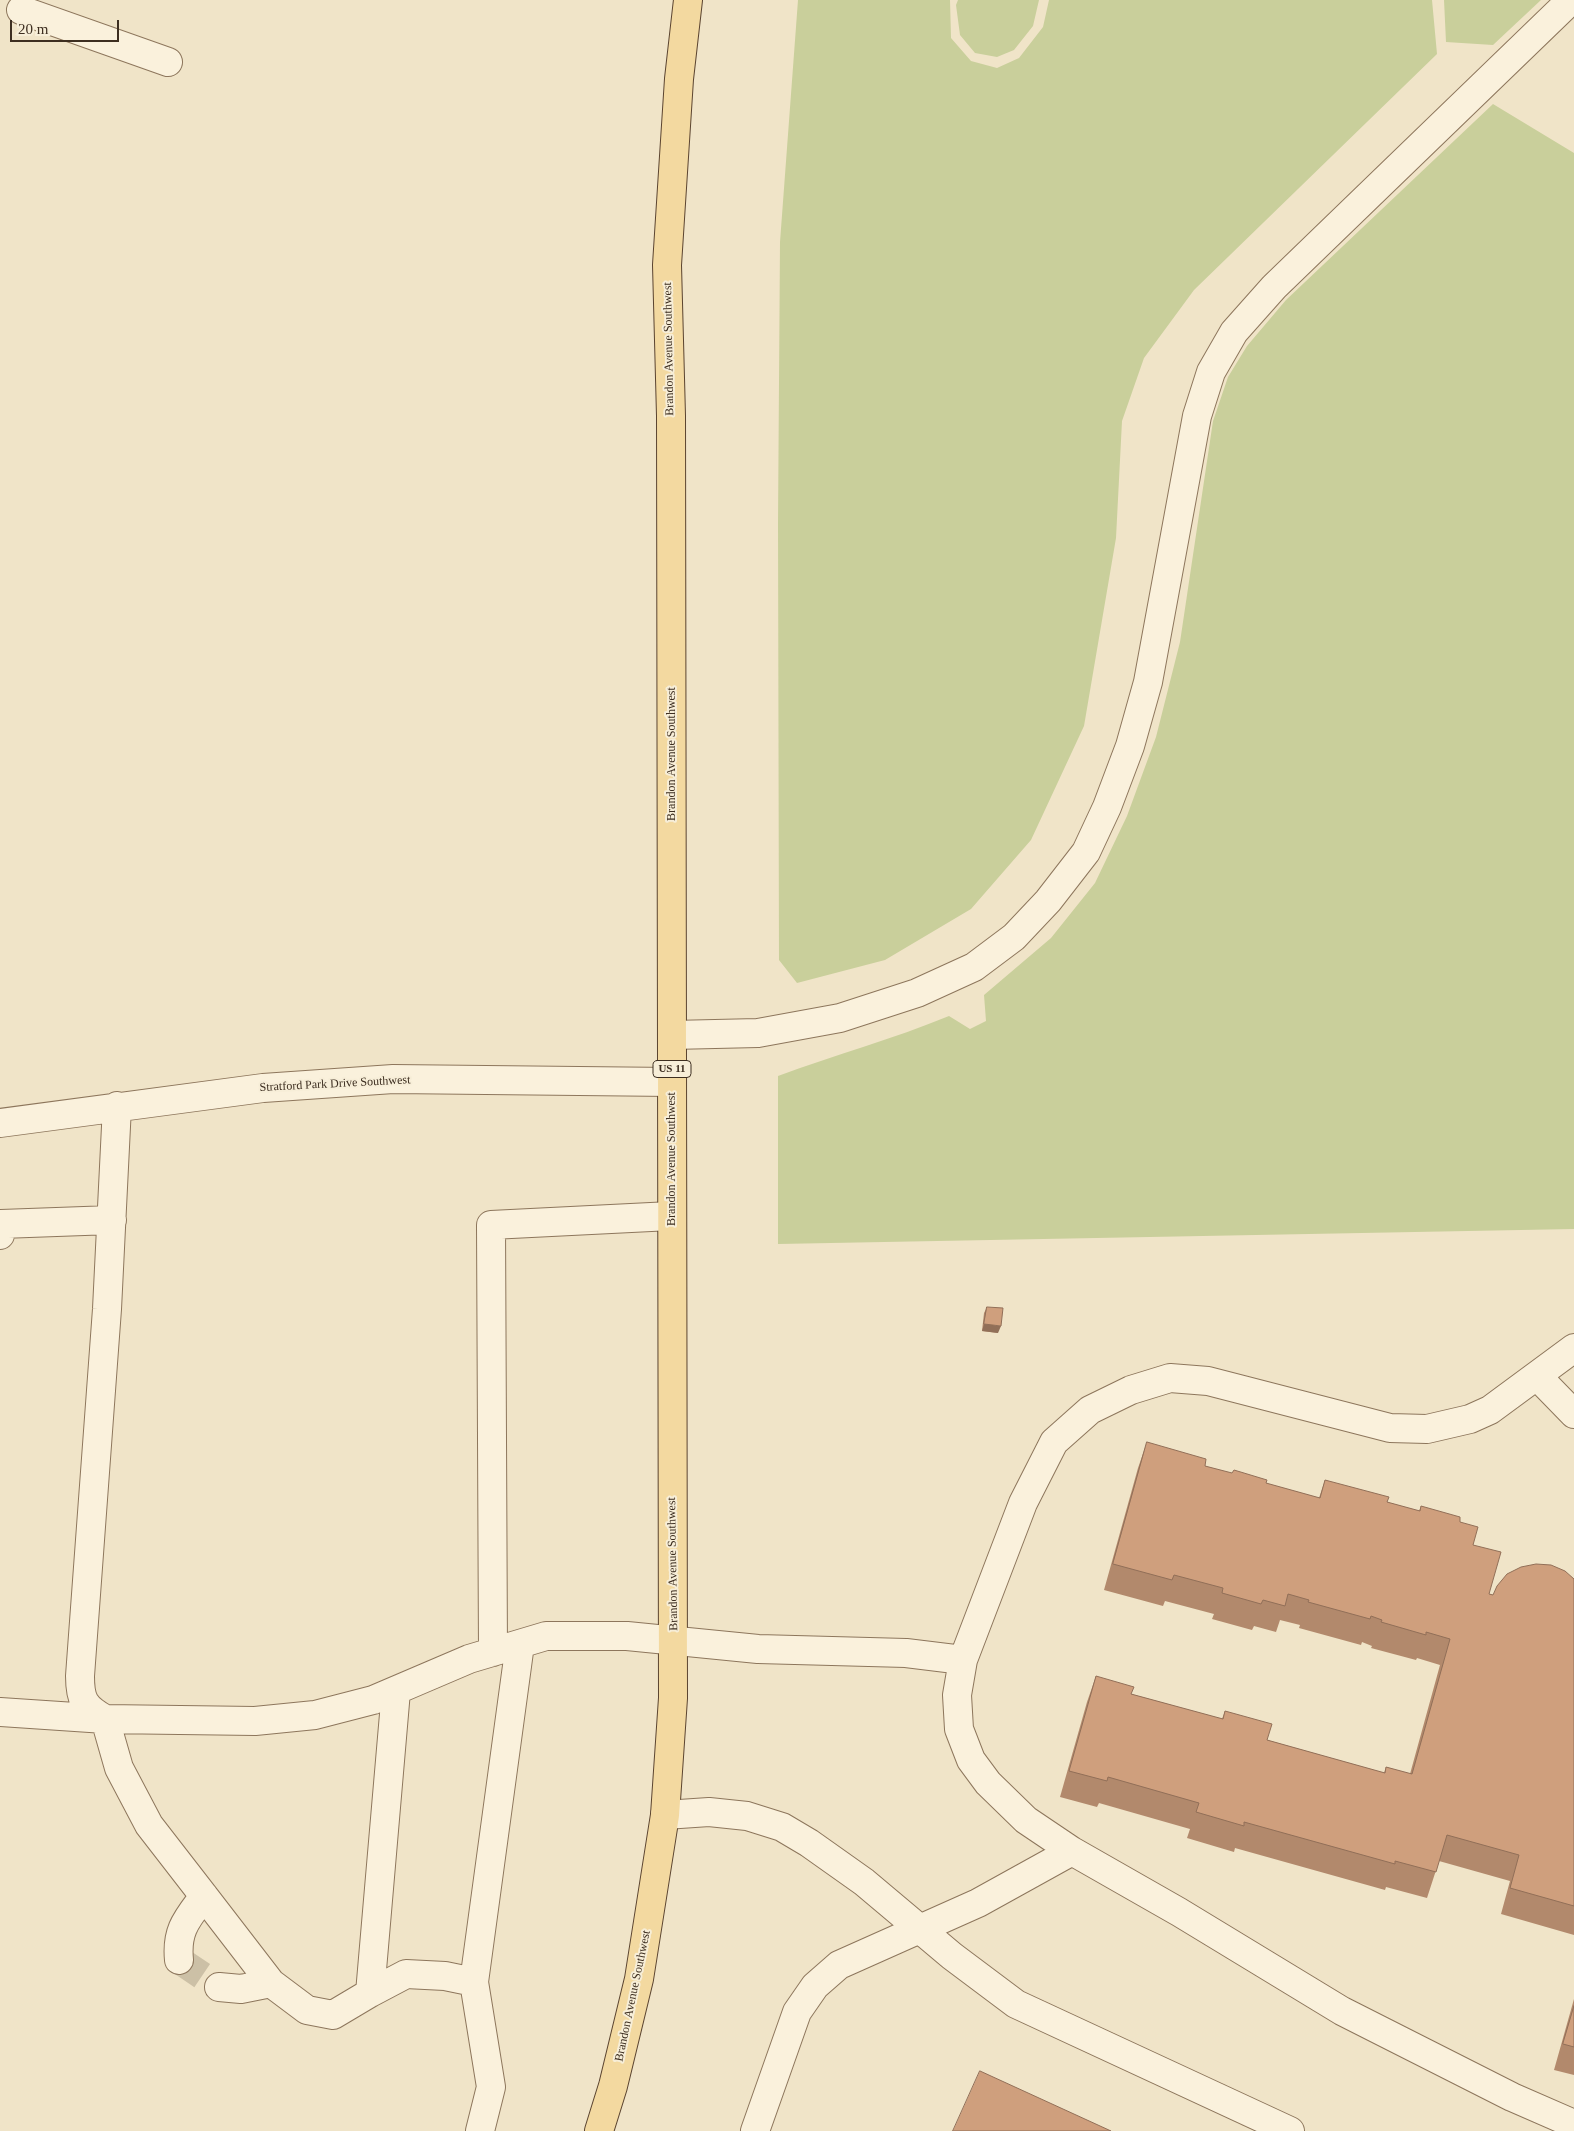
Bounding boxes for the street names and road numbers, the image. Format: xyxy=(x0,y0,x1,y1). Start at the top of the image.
street label: Brandon Avenue Southwest xyxy=(661,282,677,416)
street label: Brandon Avenue Southwest xyxy=(665,687,679,821)
road number: US 11 xyxy=(653,1060,691,1078)
street label: Stratford Park Drive Southwest xyxy=(259,1073,411,1095)
street label: Brandon Avenue Southwest xyxy=(665,1092,679,1226)
street label: Brandon Avenue Southwest xyxy=(665,1497,681,1631)
street label: Brandon Avenue Southwest xyxy=(612,1929,654,2063)

